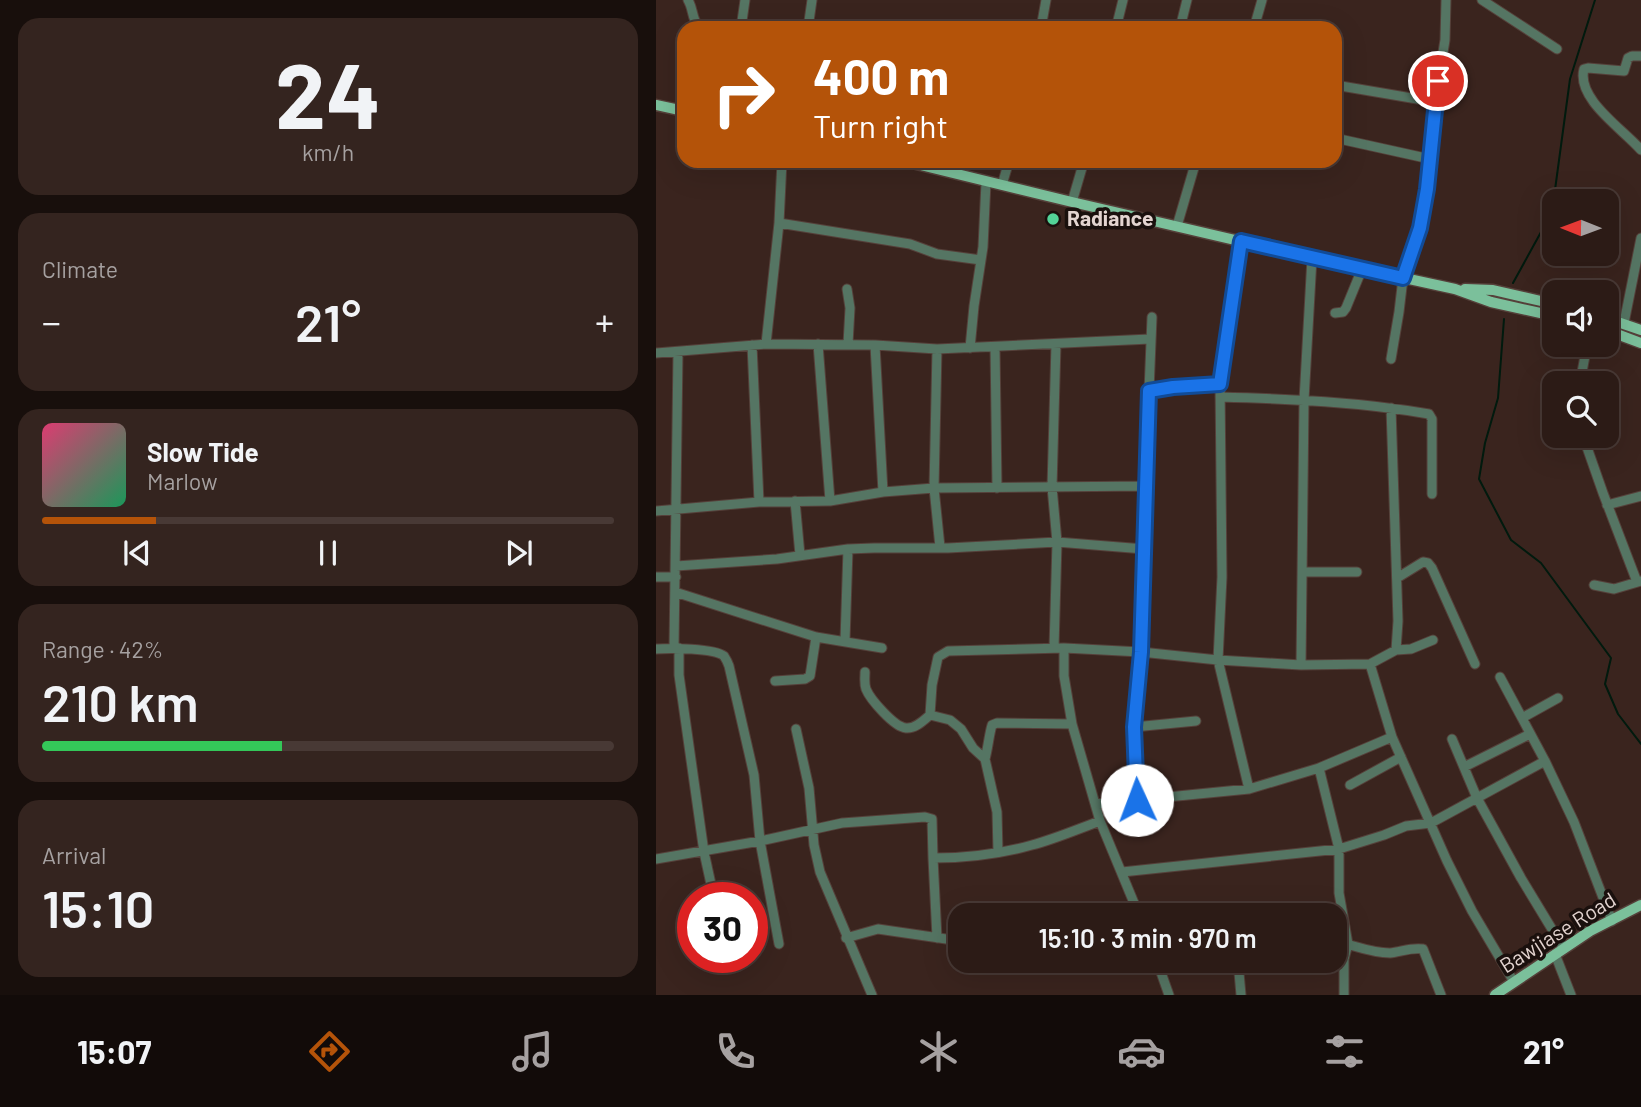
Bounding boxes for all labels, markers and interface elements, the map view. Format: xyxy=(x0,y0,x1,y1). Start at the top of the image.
text: 24 xyxy=(275,38,381,147)
text: 400 m xyxy=(813,46,949,105)
icon: right xyxy=(698,49,789,140)
pin xyxy=(1408,51,1468,111)
icon: arrive xyxy=(1419,62,1457,100)
text: Turn right xyxy=(813,106,948,144)
text: km/h xyxy=(302,138,354,166)
north arrow xyxy=(1542,189,1618,266)
map controls xyxy=(1542,189,1619,448)
place label: Radiance xyxy=(1067,205,1153,230)
marker: Radiance xyxy=(1045,211,1061,227)
text: Climate xyxy=(42,255,118,283)
button: sound xyxy=(1542,280,1619,357)
text: 21° xyxy=(295,290,361,352)
text: − xyxy=(42,298,61,344)
text: + xyxy=(595,298,614,344)
button: search xyxy=(1542,371,1619,448)
text: Slow Tide xyxy=(147,436,259,467)
text: Marlow xyxy=(147,467,218,495)
icon: previous xyxy=(118,534,156,572)
icon: pause xyxy=(309,534,347,572)
icon: next xyxy=(500,534,538,572)
text: Range · 42% xyxy=(42,635,163,663)
text: 210 km xyxy=(42,670,199,732)
position arrow xyxy=(1100,763,1174,837)
text: Arrival xyxy=(42,841,106,869)
text: 15:10 xyxy=(42,876,154,938)
speed limit sign: 30 xyxy=(677,882,768,973)
street label: Bawjiase Road xyxy=(1495,886,1620,977)
text: 15:10 · 3 min · 970 m xyxy=(1039,922,1256,953)
icon: directions xyxy=(305,1027,354,1076)
icon: music xyxy=(508,1027,557,1076)
icon: phone xyxy=(711,1027,760,1076)
icon: climate xyxy=(914,1027,963,1076)
icon: car xyxy=(1117,1027,1166,1076)
icon: filters xyxy=(1320,1027,1369,1076)
text: 15:07 xyxy=(77,1032,151,1070)
text: 21° xyxy=(1523,1032,1564,1070)

